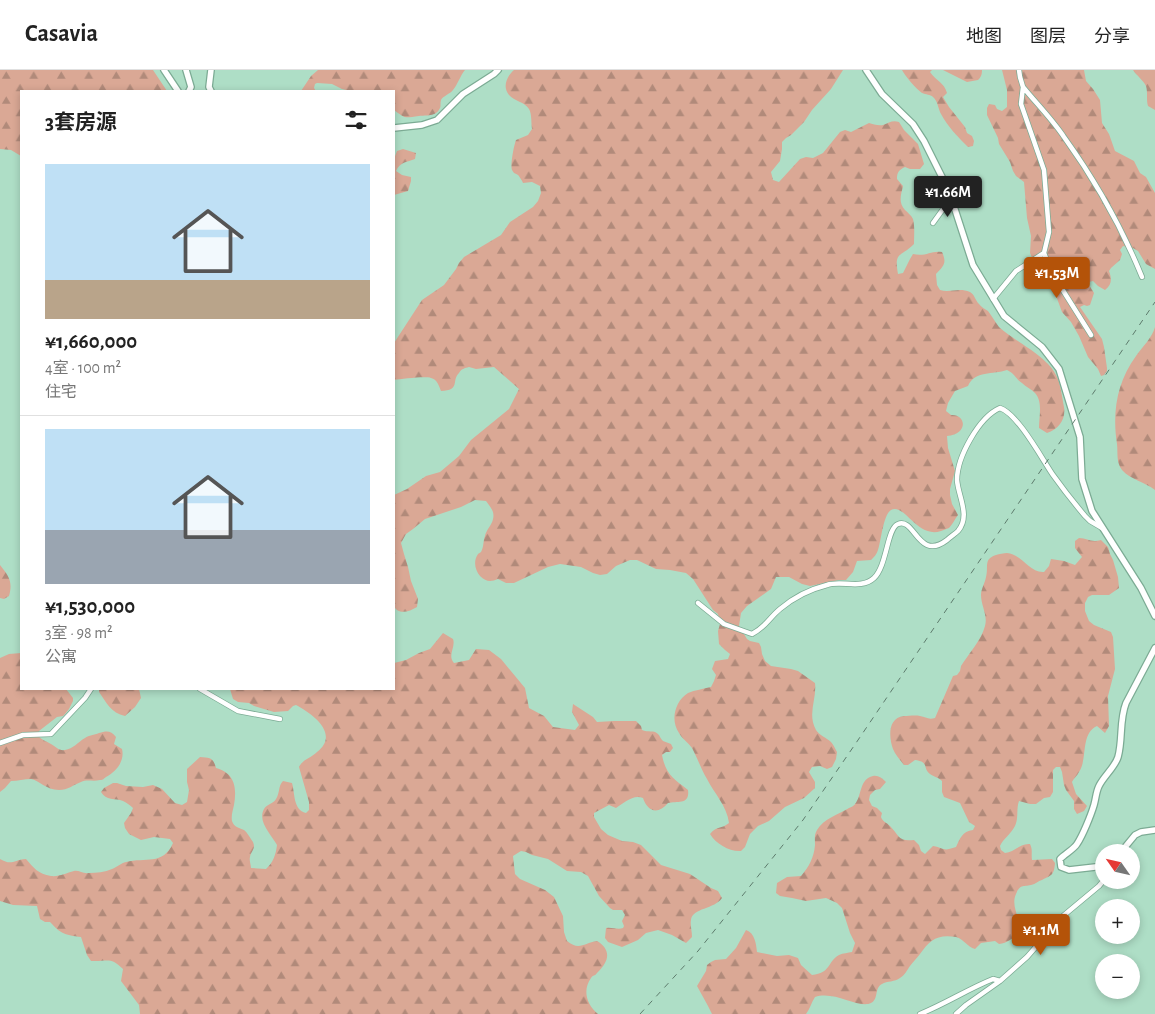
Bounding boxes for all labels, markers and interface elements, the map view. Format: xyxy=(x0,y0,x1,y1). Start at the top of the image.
text: Casavia xyxy=(25,22,98,46)
text: 地图 xyxy=(966,28,1002,46)
text: 图层 xyxy=(1030,28,1066,46)
text: 分享 xyxy=(1094,28,1130,46)
icon: filters xyxy=(342,106,370,134)
text: 3套房源 xyxy=(45,112,117,133)
pin: ¥1.66M xyxy=(907,176,989,218)
text: ¥1.66M xyxy=(925,184,971,200)
icon: home xyxy=(163,196,253,286)
pin: ¥1.53M xyxy=(1016,256,1098,299)
text: ¥1.53M xyxy=(1035,265,1079,281)
text: ¥1,660,000 xyxy=(45,331,137,352)
text: 4室 · 100 m² xyxy=(45,360,121,376)
text: 住宅 xyxy=(45,384,77,400)
icon: home xyxy=(163,462,253,552)
text: ¥1,530,000 xyxy=(45,596,135,617)
text: 3室 · 98 m² xyxy=(45,625,113,641)
text: 公寓 xyxy=(45,649,77,665)
north arrow xyxy=(1095,844,1140,889)
map controls xyxy=(1095,844,1140,999)
button: + xyxy=(1095,899,1140,944)
pin: ¥1.1M xyxy=(1006,914,1076,956)
text: ¥1.1M xyxy=(1023,922,1059,938)
button: − xyxy=(1095,954,1140,999)

